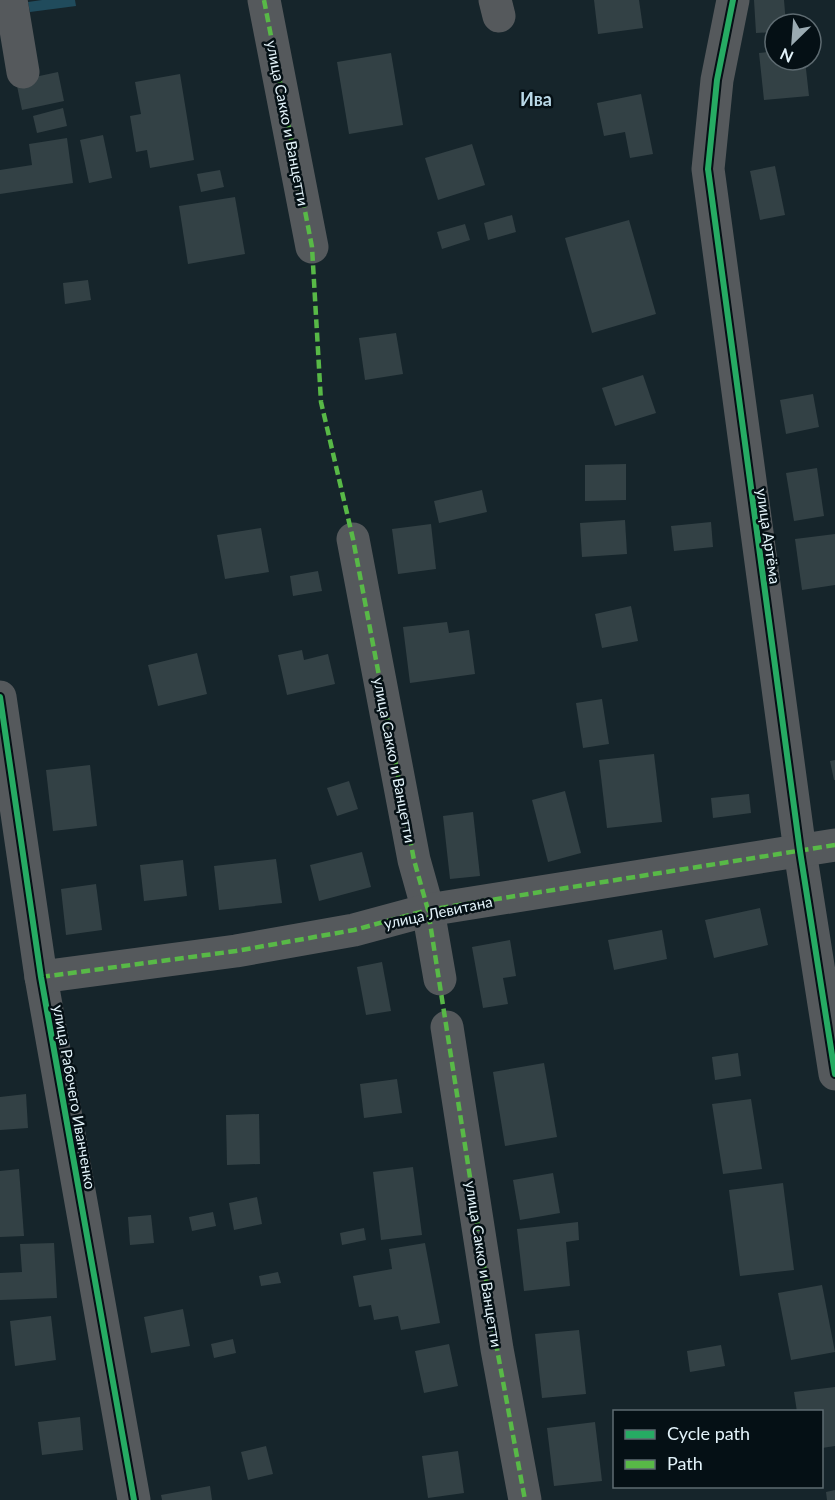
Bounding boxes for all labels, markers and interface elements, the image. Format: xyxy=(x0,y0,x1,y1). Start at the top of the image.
north arrow xyxy=(763,12,823,72)
street label: улица Сакко и Ванцетти xyxy=(263,39,313,207)
text: N xyxy=(777,45,796,67)
district label: Ива xyxy=(520,88,552,110)
street label: улица Артёма xyxy=(753,487,785,585)
street label: улица Сакко и Ванцетти xyxy=(370,676,420,844)
street label: улица Левитана xyxy=(382,892,494,932)
street label: улица Рабочего Иванченко xyxy=(50,1003,100,1191)
street label: улица Сакко и Ванцетти xyxy=(462,1179,506,1349)
legend xyxy=(613,1410,823,1488)
text: Cycle path xyxy=(667,1422,750,1444)
text: Path xyxy=(667,1452,703,1474)

